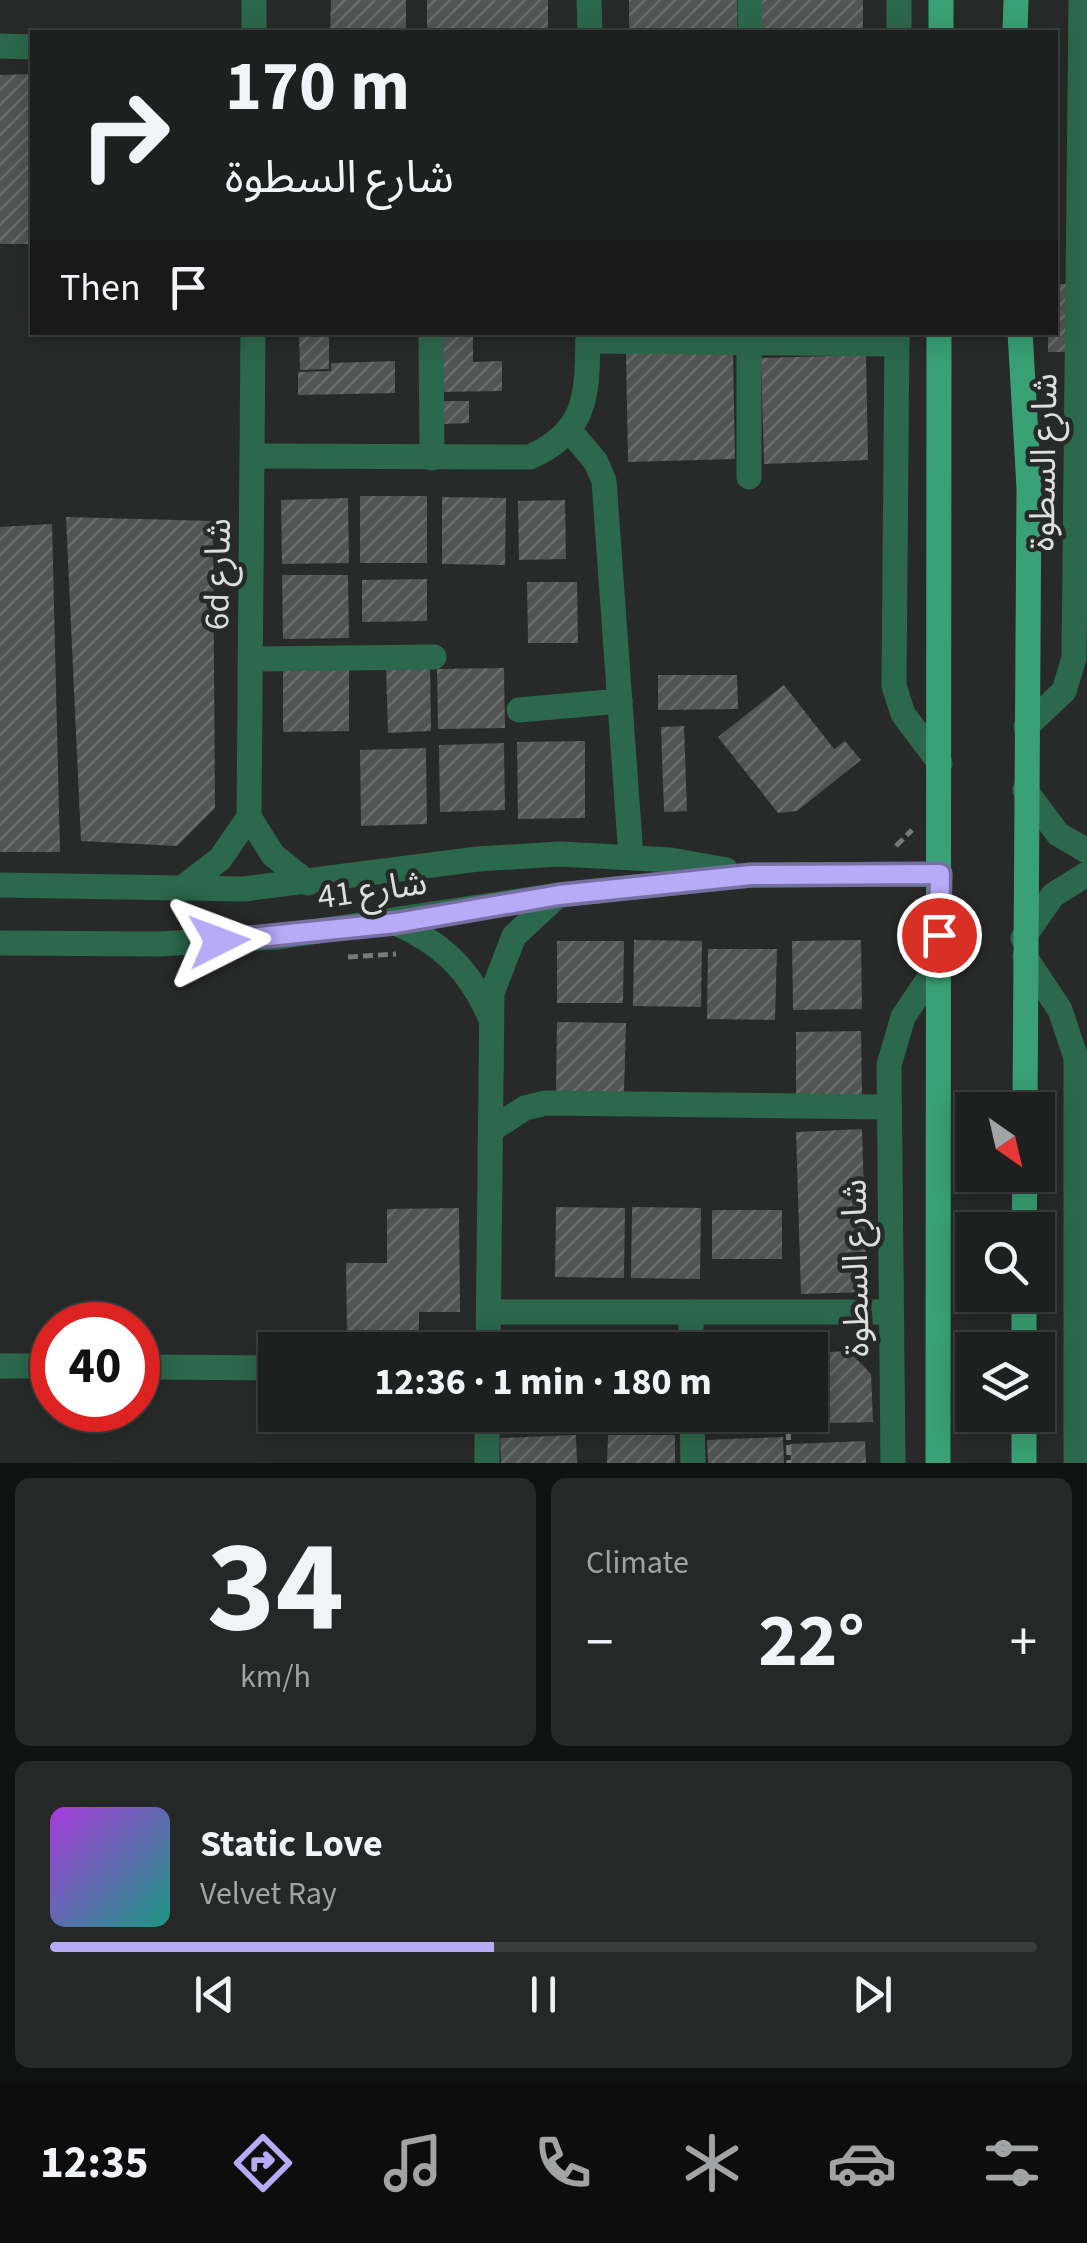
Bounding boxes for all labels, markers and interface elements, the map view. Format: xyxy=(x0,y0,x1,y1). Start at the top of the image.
text: 170 m xyxy=(225,37,410,137)
icon: right xyxy=(60,70,190,200)
text: شارع السطوة xyxy=(225,146,454,210)
icon: arrive xyxy=(161,260,216,315)
text: Then xyxy=(60,261,141,315)
street label: شارع السطوة xyxy=(1017,373,1071,551)
street label: 6d شارع xyxy=(192,518,244,630)
street label: شارع 41 xyxy=(314,858,430,922)
position arrow xyxy=(167,889,271,993)
pin xyxy=(897,893,982,978)
icon: arrive xyxy=(912,908,967,963)
north arrow xyxy=(955,1092,1055,1192)
map controls xyxy=(955,1092,1055,1432)
street label: شارع السطوة xyxy=(829,1179,883,1357)
button: search xyxy=(955,1212,1055,1312)
speed limit sign: 40 xyxy=(30,1302,160,1432)
button: layers xyxy=(955,1332,1055,1432)
text: 12:36 · 1 min · 180 m xyxy=(374,1355,712,1409)
text: 34 xyxy=(207,1496,344,1681)
text: Climate xyxy=(586,1540,689,1586)
text: 22° xyxy=(758,1588,865,1695)
text: − xyxy=(586,1604,613,1682)
text: + xyxy=(1010,1604,1037,1682)
text: km/h xyxy=(240,1654,311,1700)
text: Static Love xyxy=(200,1817,383,1871)
text: Velvet Ray xyxy=(200,1871,337,1917)
icon: previous xyxy=(187,1967,242,2022)
icon: pause xyxy=(516,1967,571,2022)
icon: next xyxy=(845,1967,900,2022)
icon: directions xyxy=(228,2128,298,2198)
icon: music xyxy=(378,2128,448,2198)
icon: phone xyxy=(528,2128,598,2198)
icon: climate xyxy=(677,2128,747,2198)
icon: car xyxy=(827,2128,897,2198)
icon: filters xyxy=(977,2128,1047,2198)
text: 12:35 xyxy=(40,2131,148,2195)

